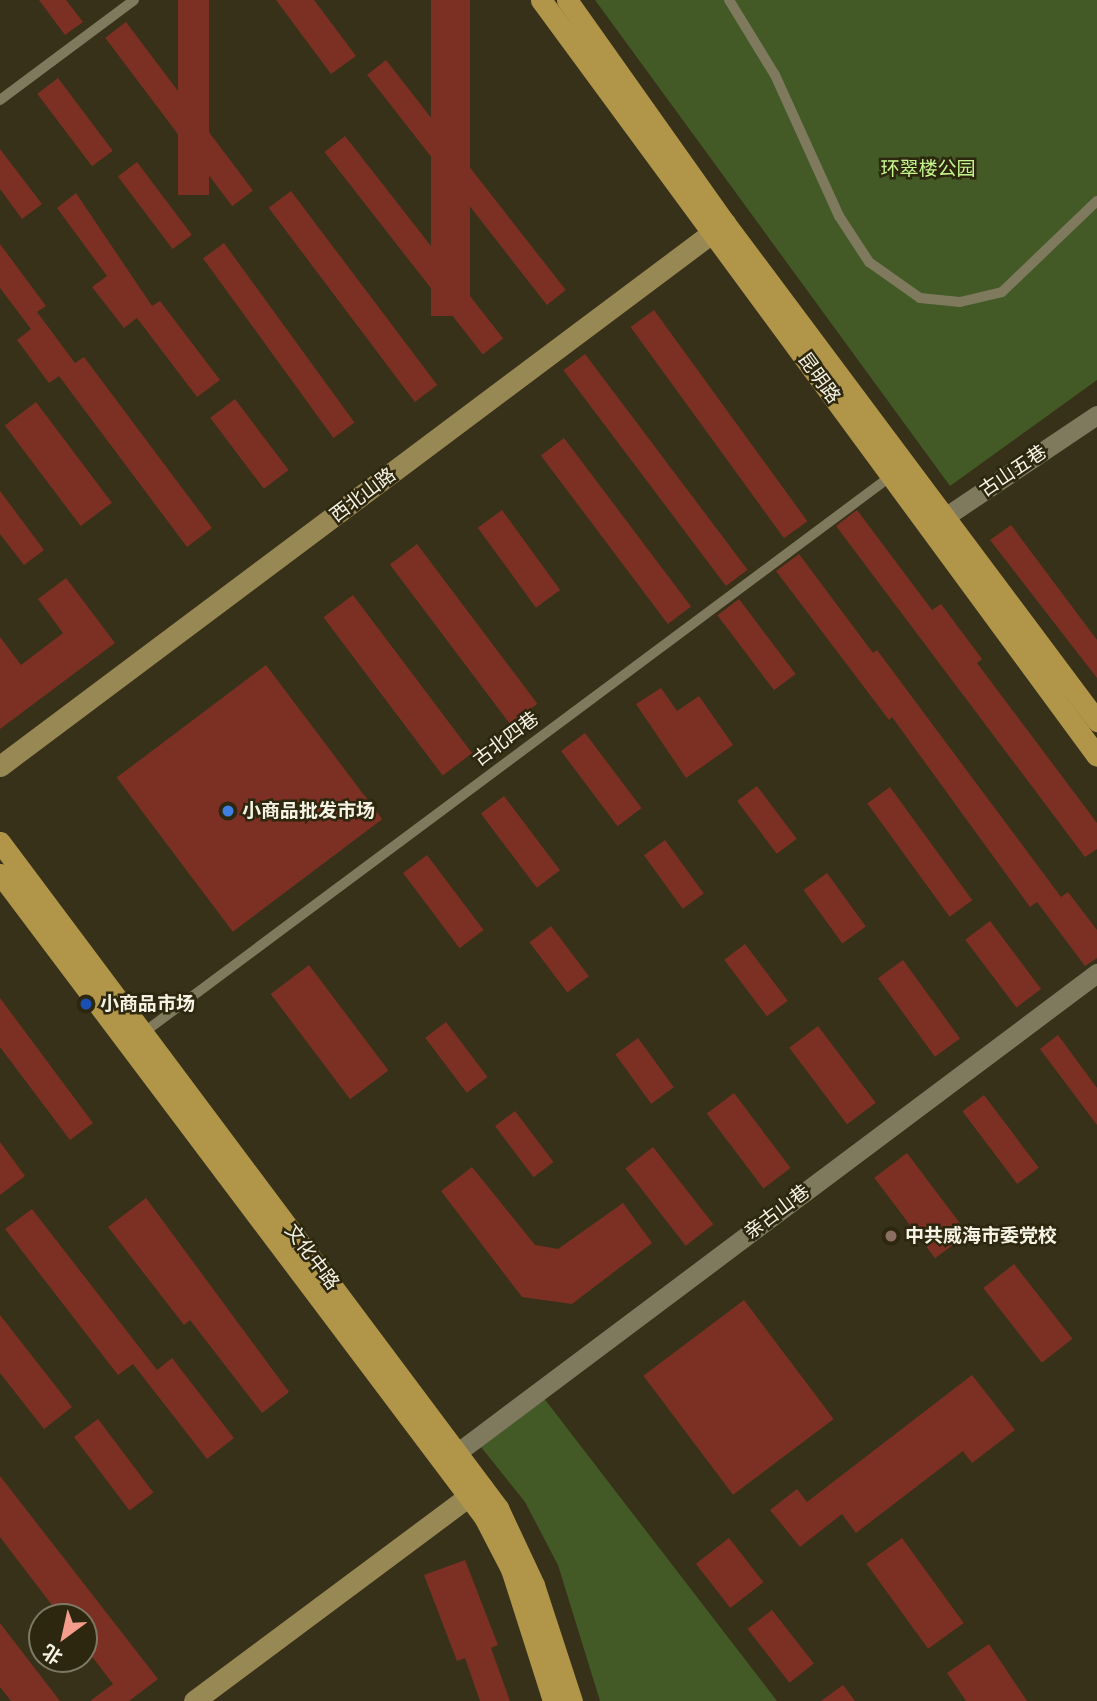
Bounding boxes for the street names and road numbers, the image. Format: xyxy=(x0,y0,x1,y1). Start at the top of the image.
street label: 昆明路 xyxy=(793,348,845,408)
street label: 古山五巷 xyxy=(975,440,1051,502)
street label: 西北山路 xyxy=(326,463,400,527)
street label: 古北四巷 xyxy=(469,707,543,771)
street label: 亲古山巷 xyxy=(740,1180,814,1244)
street label: 文化中路 xyxy=(280,1220,344,1294)

